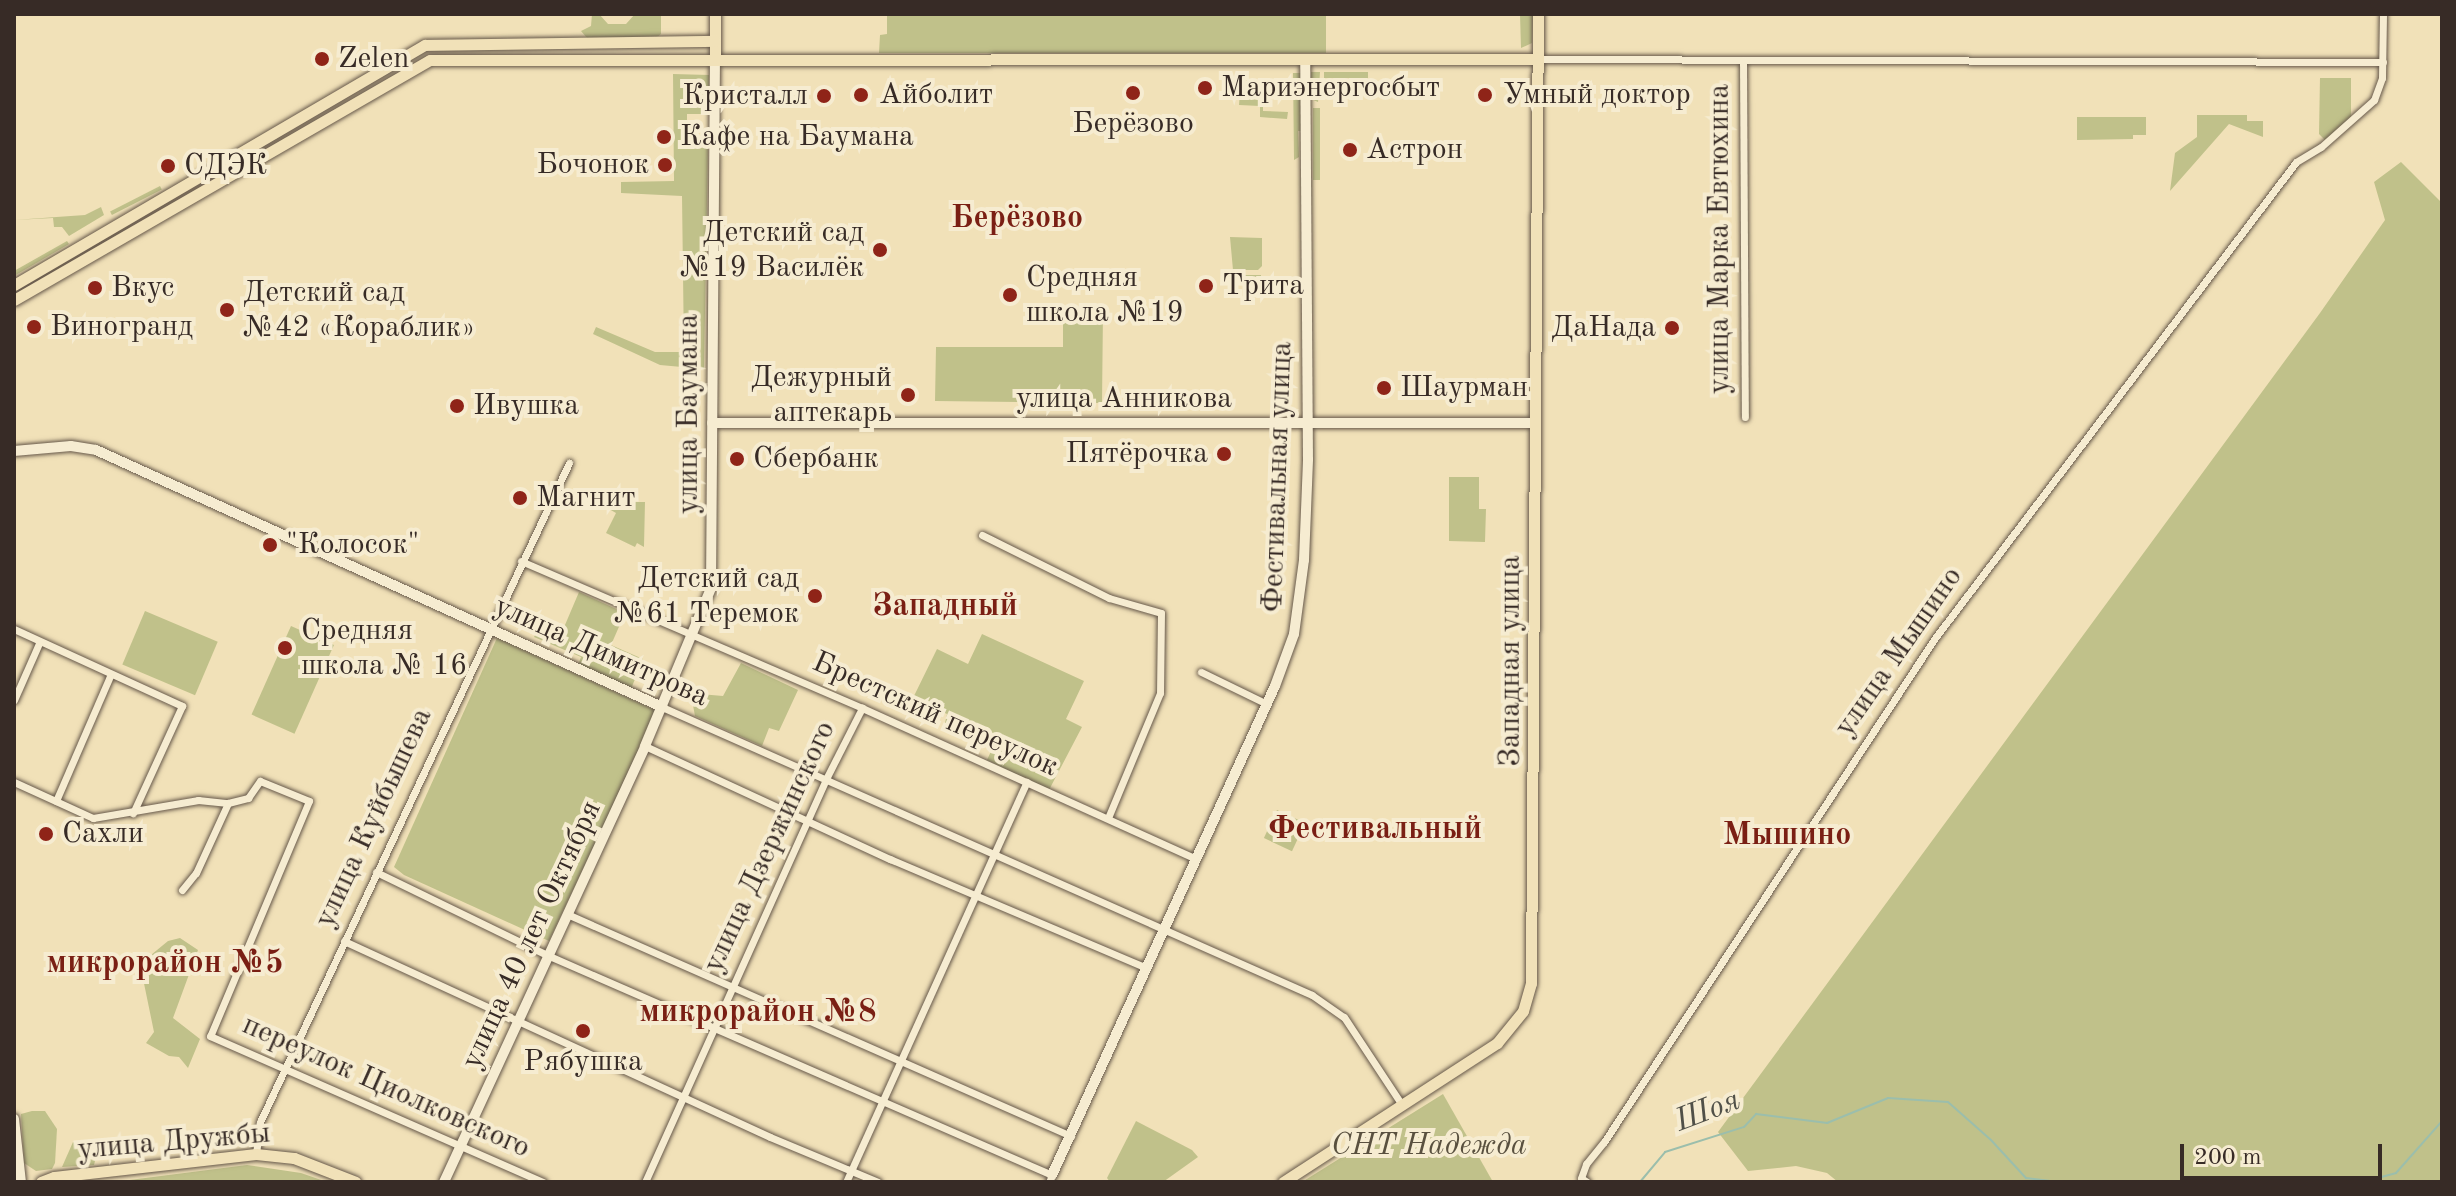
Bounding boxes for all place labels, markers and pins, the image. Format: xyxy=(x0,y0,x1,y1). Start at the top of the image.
place label: Zelen xyxy=(338,41,409,77)
marker: Zelen xyxy=(313,50,331,68)
place label: Мариэнергосбыт xyxy=(1221,70,1440,106)
place label: Айболит xyxy=(879,77,993,113)
place label: Умный доктор xyxy=(1503,77,1691,113)
place label: Кристалл xyxy=(682,78,808,114)
marker: Мариэнергосбыт xyxy=(1196,79,1214,97)
marker: Айболит xyxy=(850,84,872,106)
marker: Берёзово xyxy=(1124,84,1142,102)
marker: Умный доктор xyxy=(1474,84,1496,106)
marker: Кристалл xyxy=(815,87,833,105)
place label: Берёзово xyxy=(1072,106,1194,142)
place label: Кафе на Баумана xyxy=(680,119,914,155)
marker: Кафе на Баумана xyxy=(655,128,673,146)
place label: Астрон xyxy=(1366,132,1463,168)
marker: Астрон xyxy=(1341,141,1359,159)
place label: Бочонок xyxy=(537,147,649,183)
place label: СДЭК xyxy=(184,148,267,184)
marker: Бочонок xyxy=(656,156,674,174)
marker: СДЭК xyxy=(159,157,177,175)
place label: Детский сад №19 Василёк xyxy=(680,215,864,286)
marker: Детский сад №19 Василёк xyxy=(871,241,889,259)
place label: Средняя школа №19 xyxy=(1026,260,1184,330)
place label: Трита xyxy=(1222,268,1304,304)
place label: Вкус xyxy=(111,270,174,306)
place label: Детский сад №42 «Кораблик» xyxy=(243,275,475,346)
marker: Трита xyxy=(1197,277,1215,295)
marker: Вкус xyxy=(86,279,104,297)
marker: Средняя школа №19 xyxy=(1001,286,1019,304)
marker: Детский сад №42 «Кораблик» xyxy=(218,301,236,319)
place label: Виногранд xyxy=(50,309,193,345)
place label: ДаНада xyxy=(1551,310,1656,346)
marker: Виногранд xyxy=(25,318,43,336)
marker: ДаНада xyxy=(1663,319,1681,337)
place label: Дежурный аптекарь xyxy=(751,360,892,430)
place label: Шаурман xyxy=(1400,370,1528,406)
marker: Шаурман xyxy=(1375,379,1393,397)
marker: Дежурный аптекарь xyxy=(899,386,917,404)
place label: Ивушка xyxy=(473,388,579,424)
marker: Ивушка xyxy=(448,397,466,415)
place label: Пятёрочка xyxy=(1066,436,1208,472)
place label: Сбербанк xyxy=(753,441,879,477)
marker: Пятёрочка xyxy=(1215,445,1233,463)
marker: Сбербанк xyxy=(728,450,746,468)
place label: Магнит xyxy=(536,480,636,516)
marker: Магнит xyxy=(511,489,529,507)
place label: "Колосок" xyxy=(286,527,419,563)
marker: "Колосок" xyxy=(261,536,279,554)
place label: Детский сад №61 Теремок xyxy=(614,561,799,632)
marker: Детский сад №61 Теремок xyxy=(806,587,824,605)
place label: Средняя школа № 16 xyxy=(301,613,467,684)
marker: Средняя школа № 16 xyxy=(276,639,294,657)
place label: Сахли xyxy=(62,816,144,852)
marker: Сахли xyxy=(37,825,55,843)
marker: Рябушка xyxy=(574,1022,592,1040)
place label: Рябушка xyxy=(523,1044,643,1080)

